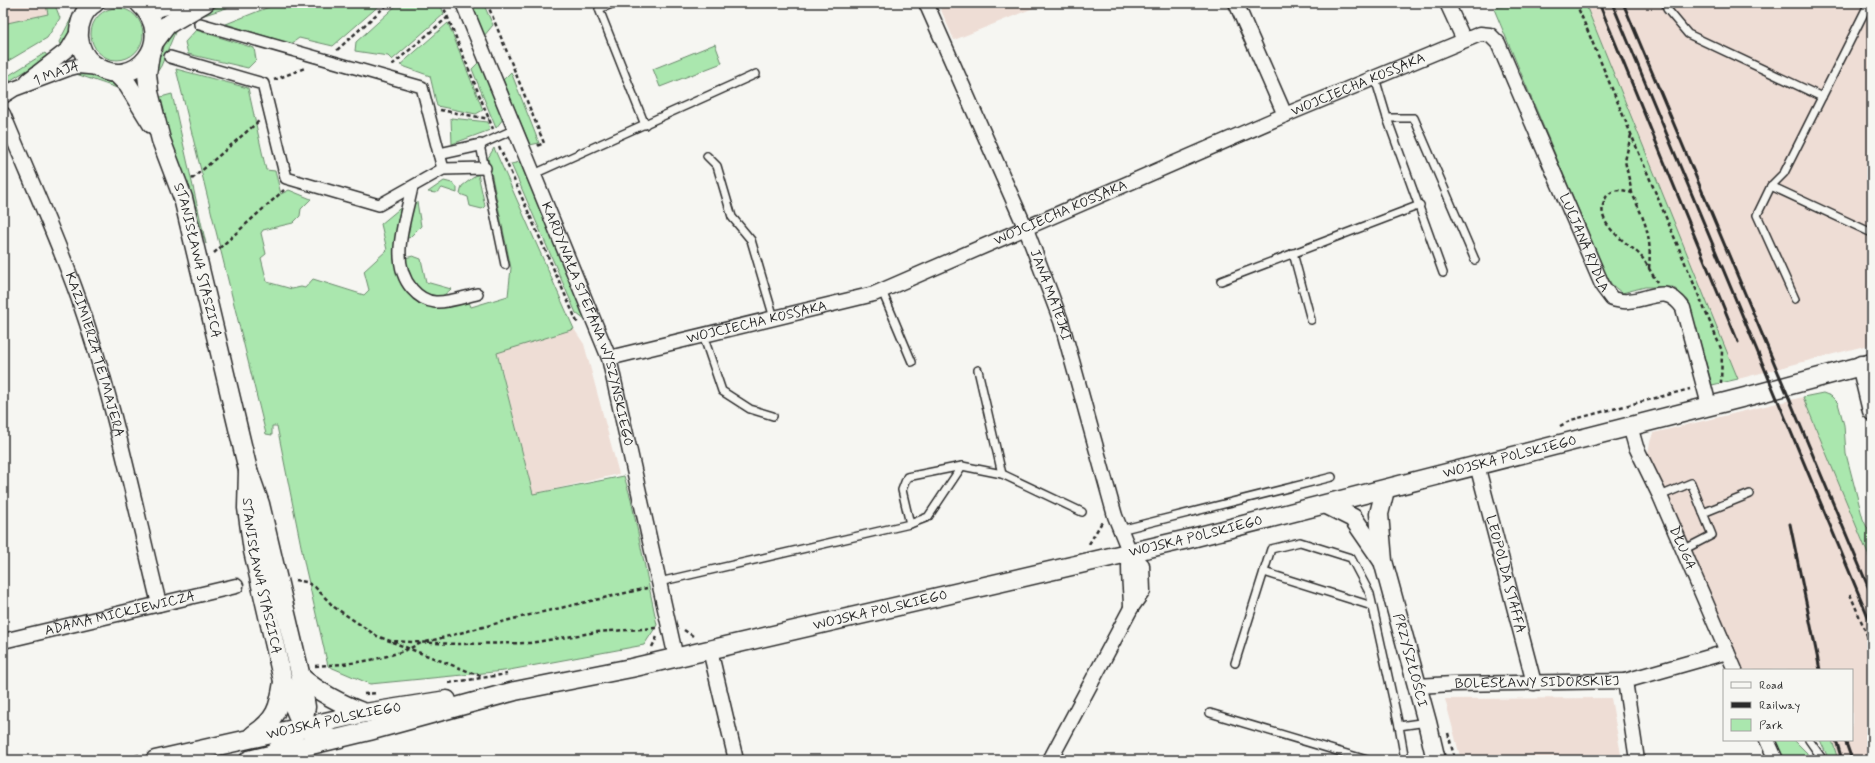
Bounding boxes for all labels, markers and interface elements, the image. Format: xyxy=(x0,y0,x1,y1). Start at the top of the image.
street label: WOJCIECHA KOSSAKA xyxy=(1288,49,1428,121)
street label: 1 MAJA xyxy=(31,57,81,90)
street label: WOJCIECHA KOSSAKA xyxy=(991,176,1130,250)
street label: STANISŁAWA STASZICA xyxy=(169,180,225,340)
street label: LUCJANA RYDLA xyxy=(1555,191,1613,296)
street label: KARDYNAŁA STEFANA WYSZYŃSKIEGO xyxy=(537,199,637,448)
street label: JANA MATEJKI xyxy=(1025,247,1075,344)
street label: KAZIMIERZA TETMAJERA xyxy=(61,270,128,439)
street label: WOJCIECHA KOSSAKA xyxy=(685,297,829,348)
street label: WOJSKA POLSKIEGO xyxy=(1441,431,1579,483)
street label: STANISŁAWA STASZICA xyxy=(238,498,286,656)
street label: WOJSKA POLSKIEGO xyxy=(1127,511,1265,561)
street label: LEOPOLDA STAFFA xyxy=(1482,513,1530,635)
street label: DŁUGA xyxy=(1665,523,1700,573)
street label: WOJSKA POLSKIEGO xyxy=(811,586,949,635)
street label: ADAMA MICKIEWICZA xyxy=(43,587,197,640)
street label: PRZYSZŁOŚCI xyxy=(1389,612,1432,709)
legend xyxy=(1723,669,1853,741)
street label: BOLESŁAWY SIDORSKIEJ xyxy=(1454,672,1619,693)
text: Road xyxy=(1759,678,1783,694)
street label: WOJSKA POLSKIEGO xyxy=(265,698,402,744)
text: Railway xyxy=(1759,698,1801,714)
text: Park xyxy=(1759,718,1783,734)

